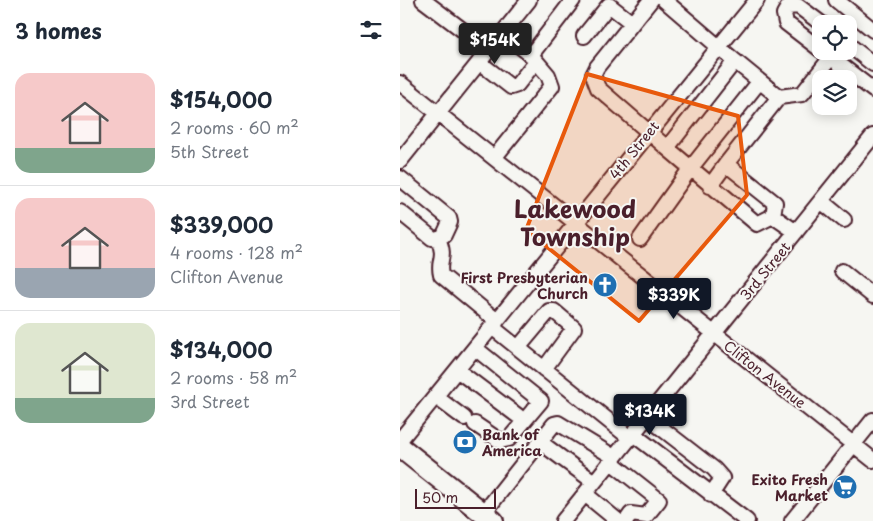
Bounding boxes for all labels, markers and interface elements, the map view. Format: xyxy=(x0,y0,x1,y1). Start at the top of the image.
text: 3 homes xyxy=(15,14,102,46)
map controls xyxy=(812,15,857,115)
button: locate xyxy=(812,15,857,60)
icon: filters xyxy=(357,16,385,44)
pin: $154K xyxy=(460,22,530,65)
text: $154K xyxy=(470,27,520,51)
button: layers xyxy=(812,70,857,115)
text: $154,000 xyxy=(170,83,272,115)
icon: home xyxy=(55,93,115,153)
text: 2 rooms · 60 m² xyxy=(170,115,299,139)
street label: 4th Street xyxy=(604,116,664,184)
text: 5th Street xyxy=(170,139,249,163)
district label: Lakewood Township xyxy=(514,190,636,254)
text: $339,000 xyxy=(170,208,273,240)
icon: home xyxy=(55,218,115,278)
street label: 3rd Street xyxy=(735,237,795,305)
text: 4 rooms · 128 m² xyxy=(170,240,303,264)
text: Clifton Avenue xyxy=(170,264,284,288)
place label: First Presbyterian Church xyxy=(460,267,588,304)
church icon: First Presbyterian Church xyxy=(592,272,618,298)
pin: $339K xyxy=(639,278,709,320)
text: $339K xyxy=(648,282,700,306)
text: $134,000 xyxy=(170,333,273,365)
street label: Clifton Avenue xyxy=(719,335,811,413)
icon: home xyxy=(55,343,115,403)
text: 2 rooms · 58 m² xyxy=(170,365,297,389)
text: 3rd Street xyxy=(170,389,250,413)
pin: $134K xyxy=(615,394,685,436)
text: $134K xyxy=(625,398,676,422)
place label: Bank of America xyxy=(481,424,542,461)
bank icon: Bank of America xyxy=(452,429,478,455)
place label: Exito Fresh Market xyxy=(751,469,828,506)
supermarket icon: Exito Fresh Market xyxy=(832,474,858,500)
scale bar xyxy=(415,486,496,509)
text: 50 m xyxy=(422,487,458,508)

